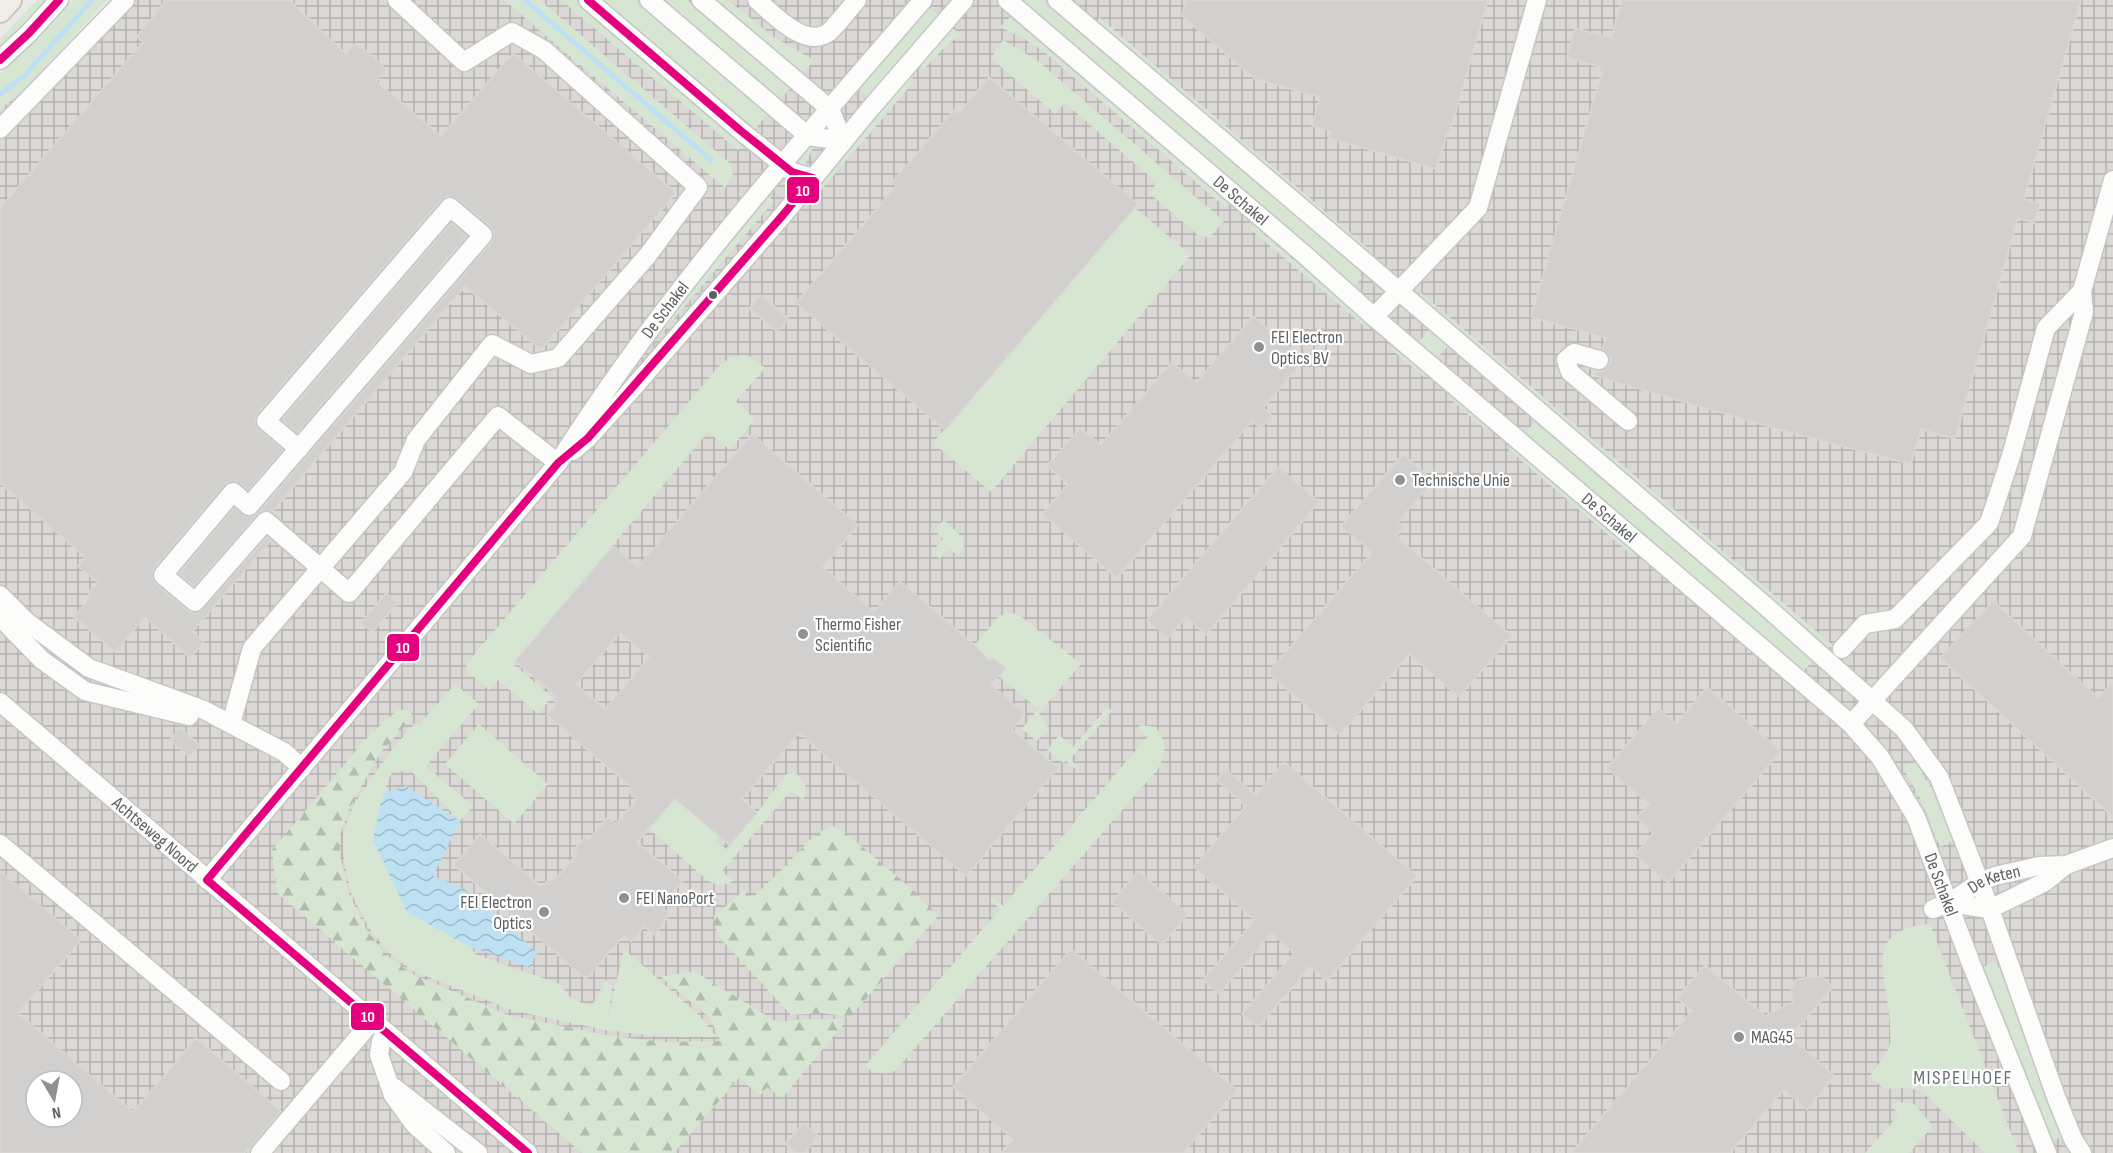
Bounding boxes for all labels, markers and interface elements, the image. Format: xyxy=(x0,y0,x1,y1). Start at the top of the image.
street label: De Schakel xyxy=(1209,171,1272,230)
line badge: 10 xyxy=(786,176,820,204)
text: 10 xyxy=(796,182,810,201)
street label: De Schakel xyxy=(637,277,694,343)
unlabelled marker xyxy=(707,289,719,301)
place label: FEI Electron Optics BV xyxy=(1271,327,1343,369)
marker: FEI Electron Optics BV xyxy=(1252,340,1266,354)
place label: Technische Unie xyxy=(1412,470,1510,491)
marker: Technische Unie xyxy=(1393,473,1407,487)
street label: De Schakel xyxy=(1577,489,1641,547)
place label: Thermo Fisher Scientific xyxy=(815,614,901,656)
marker: Thermo Fisher Scientific xyxy=(796,627,810,641)
line badge: 10 xyxy=(386,633,420,662)
text: 10 xyxy=(396,639,410,658)
street label: Achtseweg Noord xyxy=(107,792,202,877)
street label: De Schakel xyxy=(1919,850,1962,919)
street label: De Keten xyxy=(1964,861,2022,898)
place label: FEI NanoPort xyxy=(636,888,715,909)
marker: FEI NanoPort xyxy=(617,891,631,905)
place label: FEI Electron Optics xyxy=(460,892,532,934)
marker: FEI Electron Optics xyxy=(537,905,551,919)
line badge: 10 xyxy=(350,1002,385,1031)
text: 10 xyxy=(361,1008,375,1027)
place label: MAG45 xyxy=(1751,1027,1793,1048)
marker: MAG45 xyxy=(1732,1030,1746,1044)
district label: MISPELHOEF xyxy=(1913,1066,2013,1090)
north arrow xyxy=(24,1069,84,1129)
text: N xyxy=(50,1102,62,1122)

